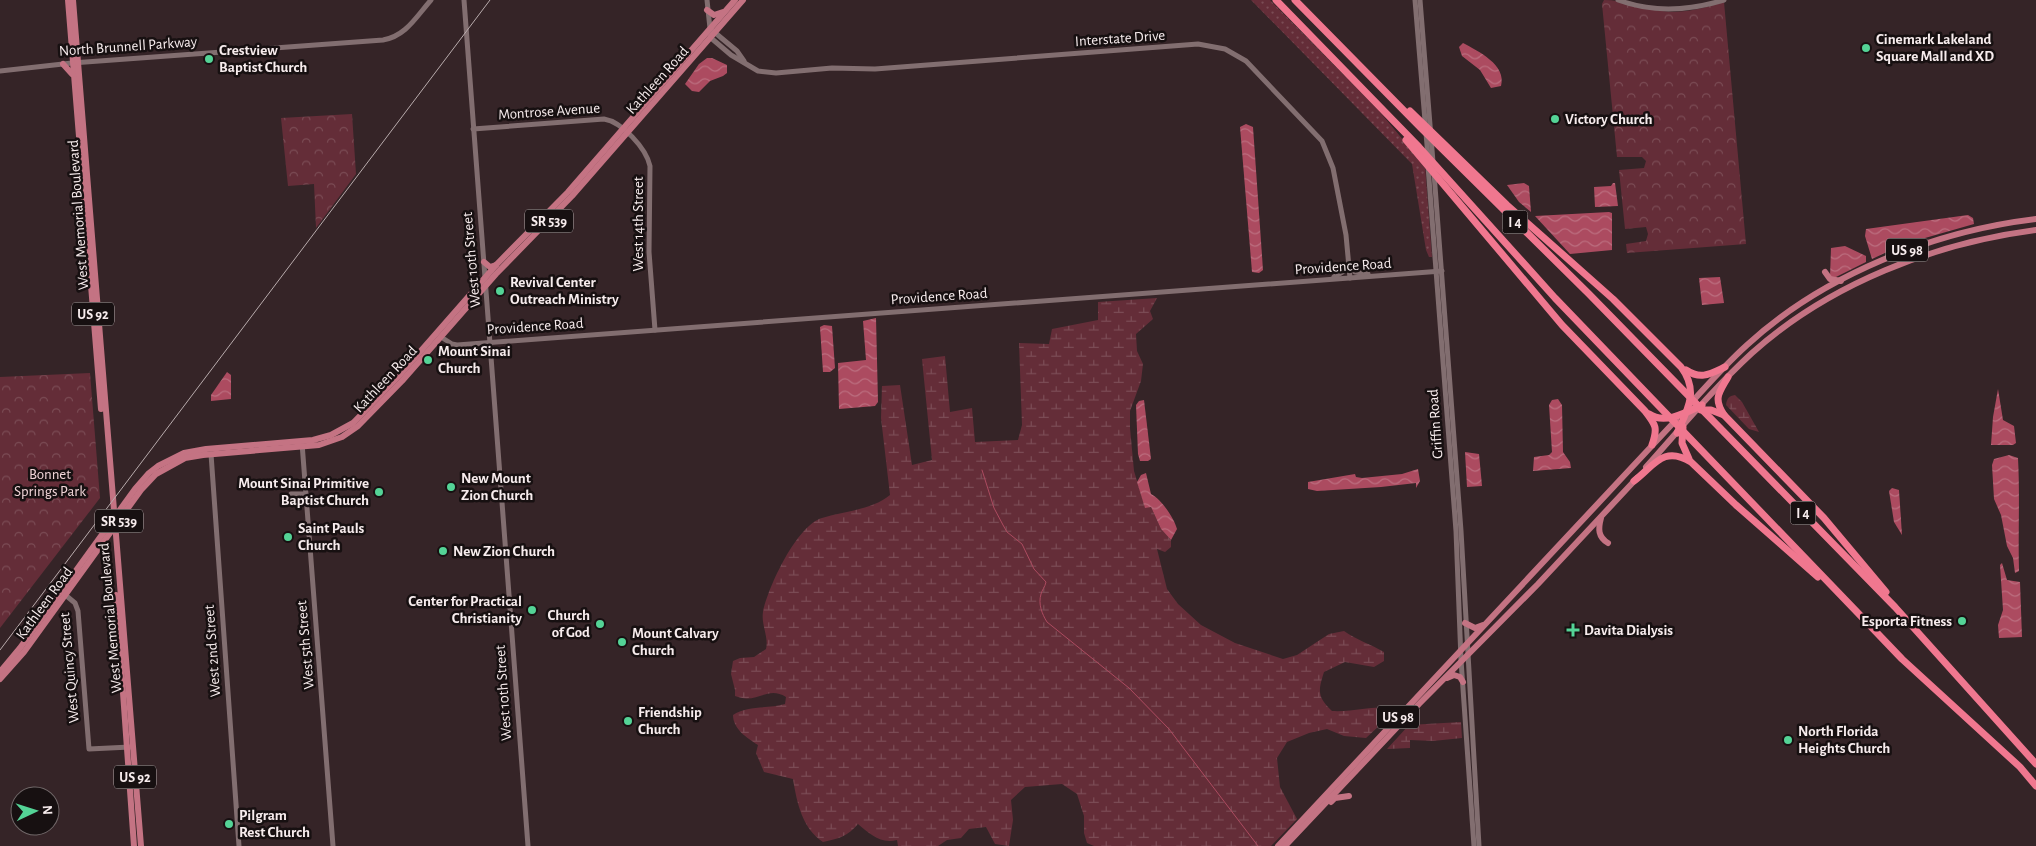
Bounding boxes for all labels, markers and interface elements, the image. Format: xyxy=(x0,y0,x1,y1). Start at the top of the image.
street label: Interstate Drive xyxy=(1074,28,1166,49)
place label: Cinemark Lakeland Square Mall and XD xyxy=(1876,32,1994,64)
street label: North Brunnell Parkway xyxy=(59,34,198,59)
marker: Cinemark Lakeland Square Mall and XD xyxy=(1860,42,1872,54)
place label: Crestview Baptist Church xyxy=(219,43,307,75)
street label: Kathleen Road xyxy=(623,44,692,117)
marker: Crestview Baptist Church xyxy=(203,53,215,65)
street label: Montrose Avenue xyxy=(498,100,601,123)
place label: Victory Church xyxy=(1565,112,1653,127)
marker: Victory Church xyxy=(1549,113,1561,125)
street label: West Memorial Boulevard xyxy=(66,139,91,291)
street label: West 14th Street xyxy=(631,176,646,272)
road number: SR 539 xyxy=(525,210,573,232)
road number: I 4 xyxy=(1502,210,1528,233)
street label: West 10th Street xyxy=(460,211,483,308)
road number: US 98 xyxy=(1886,238,1928,262)
street label: Providence Road xyxy=(1294,256,1392,277)
place label: Revival Center Outreach Ministry xyxy=(510,275,619,307)
marker: Revival Center Outreach Ministry xyxy=(494,285,506,297)
street label: Providence Road xyxy=(890,286,988,307)
road number: US 92 xyxy=(72,302,114,326)
street label: Providence Road xyxy=(486,316,584,337)
street label: Kathleen Road xyxy=(351,343,420,416)
place label: Mount Sinai Church xyxy=(438,344,511,376)
marker: Mount Sinai Church xyxy=(422,354,434,366)
street label: Griffin Road xyxy=(1426,388,1445,459)
park label: Bonnet Springs Park xyxy=(14,467,86,499)
place label: New Mount Zion Church xyxy=(461,471,533,503)
place label: Mount Sinai Primitive Baptist Church xyxy=(238,476,369,508)
marker: New Mount Zion Church xyxy=(445,481,457,493)
marker: Mount Sinai Primitive Baptist Church xyxy=(373,486,385,498)
road number: I 4 xyxy=(1790,502,1816,524)
road number: SR 539 xyxy=(95,510,143,532)
place label: Saint Pauls Church xyxy=(298,521,365,553)
marker: Saint Pauls Church xyxy=(282,531,294,543)
street label: West Memorial Boulevard xyxy=(96,542,125,694)
place label: New Zion Church xyxy=(453,544,555,559)
marker: New Zion Church xyxy=(437,545,449,557)
street label: Kathleen Road xyxy=(13,564,76,642)
place label: Center for Practical Christianity xyxy=(408,594,522,626)
street label: West 5th Street xyxy=(294,600,317,690)
street label: West 2nd Street xyxy=(202,604,223,698)
marker: Center for Practical Christianity xyxy=(526,604,538,616)
place label: Church of God xyxy=(548,608,590,640)
street label: West Quincy Street xyxy=(57,612,82,724)
place label: Esporta Fitness xyxy=(1861,614,1952,629)
marker: Esporta Fitness xyxy=(1956,615,1968,627)
marker: Church of God xyxy=(594,618,606,630)
marker: Davita Dialysis xyxy=(1566,623,1580,637)
place label: Davita Dialysis xyxy=(1584,623,1673,638)
place label: Mount Calvary Church xyxy=(632,626,719,658)
marker: Mount Calvary Church xyxy=(616,636,628,648)
street label: West 10th Street xyxy=(493,644,514,741)
place label: Friendship Church xyxy=(638,705,702,737)
road number: US 98 xyxy=(1377,706,1419,729)
marker: Friendship Church xyxy=(622,715,634,727)
place label: North Florida Heights Church xyxy=(1798,724,1890,756)
marker: North Florida Heights Church xyxy=(1782,734,1794,746)
road number: US 92 xyxy=(114,766,156,789)
north arrow xyxy=(10,786,60,836)
text: N xyxy=(40,805,54,816)
place label: Pilgram Rest Church xyxy=(239,808,310,840)
marker: Pilgram Rest Church xyxy=(223,818,235,830)

